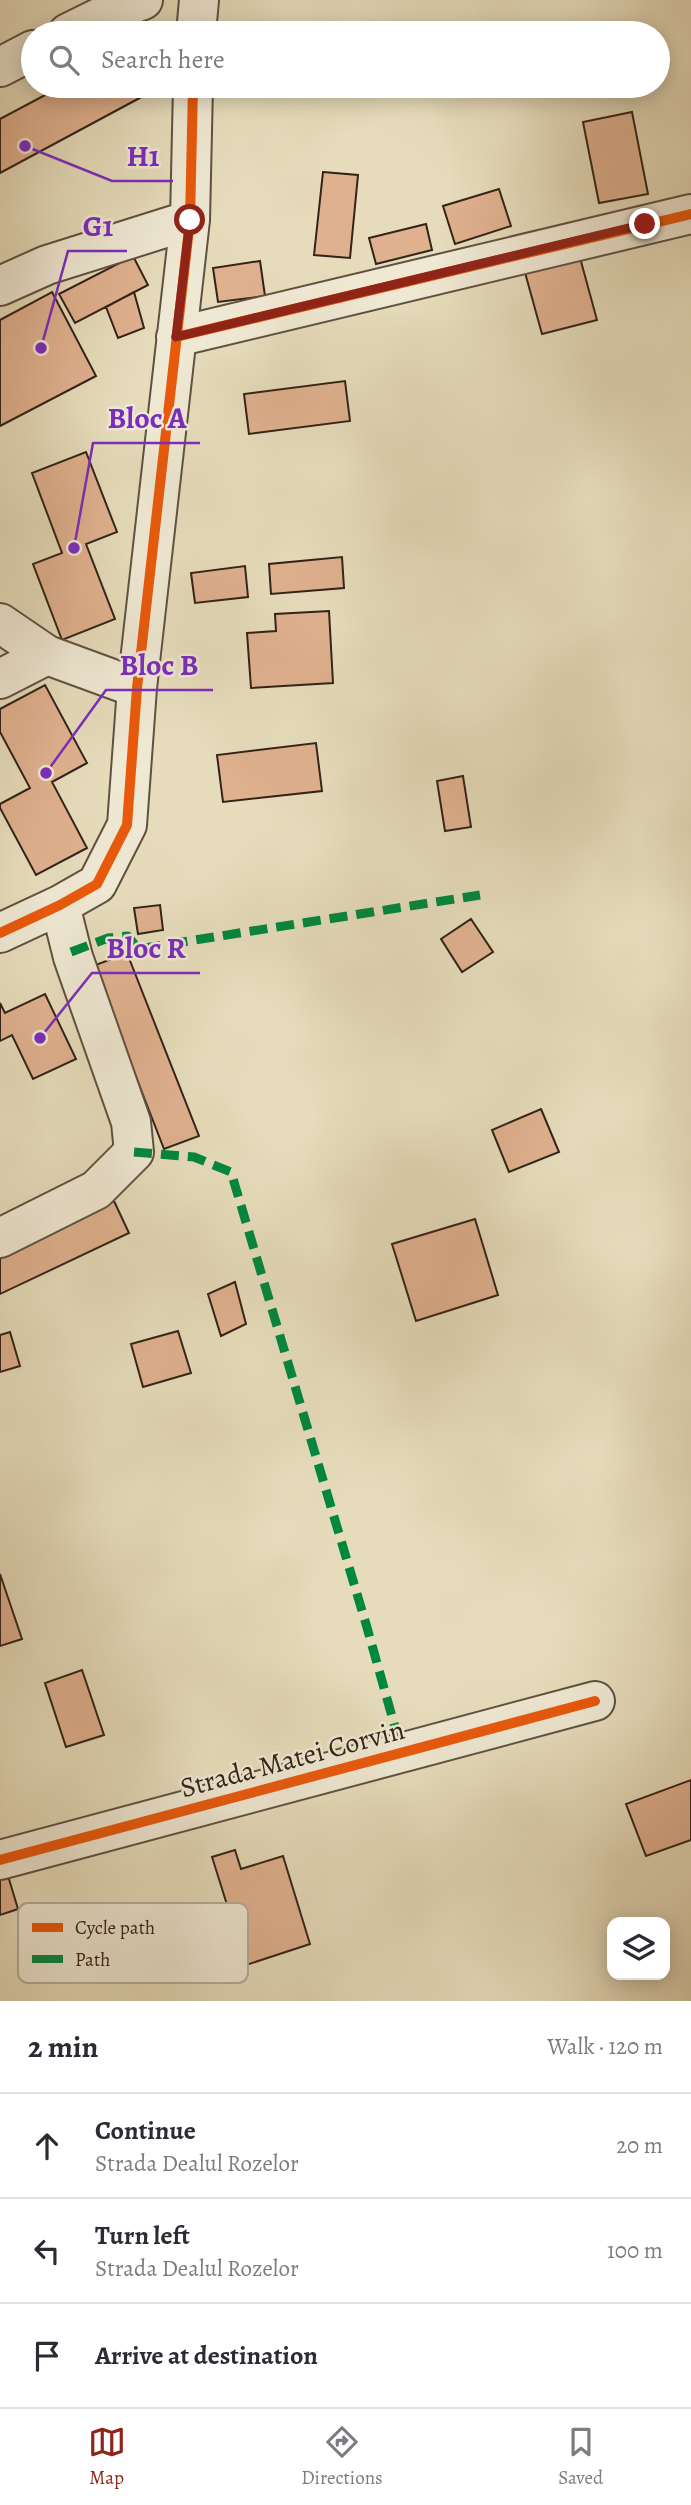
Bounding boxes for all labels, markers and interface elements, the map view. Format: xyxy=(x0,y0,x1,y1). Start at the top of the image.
search box xyxy=(21,21,670,98)
icon: search xyxy=(45,41,83,79)
text: Search here xyxy=(101,42,225,77)
callout: H1 xyxy=(112,130,173,181)
text: H1 xyxy=(126,136,160,176)
callout: G1 xyxy=(68,200,127,251)
route start xyxy=(174,204,205,235)
text: G1 xyxy=(83,206,113,246)
route end xyxy=(629,208,660,239)
callout: Bloc A xyxy=(93,392,200,443)
text: Bloc A xyxy=(107,398,187,438)
callout: Bloc B xyxy=(106,639,213,690)
text: Bloc B xyxy=(119,645,199,685)
callout: Bloc R xyxy=(92,922,200,973)
text: Bloc R xyxy=(106,928,187,968)
street label: Strada Matei Corvin xyxy=(176,1711,409,1807)
legend xyxy=(18,1903,248,1983)
text: Cycle path xyxy=(75,1915,155,1941)
map controls xyxy=(607,1917,670,1980)
button: layers xyxy=(607,1917,670,1980)
text: Path xyxy=(75,1947,110,1973)
text: 2 min xyxy=(28,2027,98,2067)
text: Walk · 120 m xyxy=(547,2031,663,2062)
text: Continue xyxy=(95,2113,196,2148)
icon: ahead xyxy=(28,2127,66,2165)
text: 20 m xyxy=(616,2130,663,2161)
text: Strada Dealul Rozelor xyxy=(95,2148,299,2179)
text: Turn left xyxy=(95,2218,190,2253)
icon: left xyxy=(28,2232,66,2270)
text: 100 m xyxy=(607,2235,663,2266)
text: Strada Dealul Rozelor xyxy=(95,2253,299,2284)
icon: arrive xyxy=(28,2337,66,2375)
text: Arrive at destination xyxy=(95,2338,318,2373)
tab: Map xyxy=(88,2423,126,2491)
tab: Directions xyxy=(301,2423,383,2491)
tab: Saved xyxy=(558,2423,603,2491)

